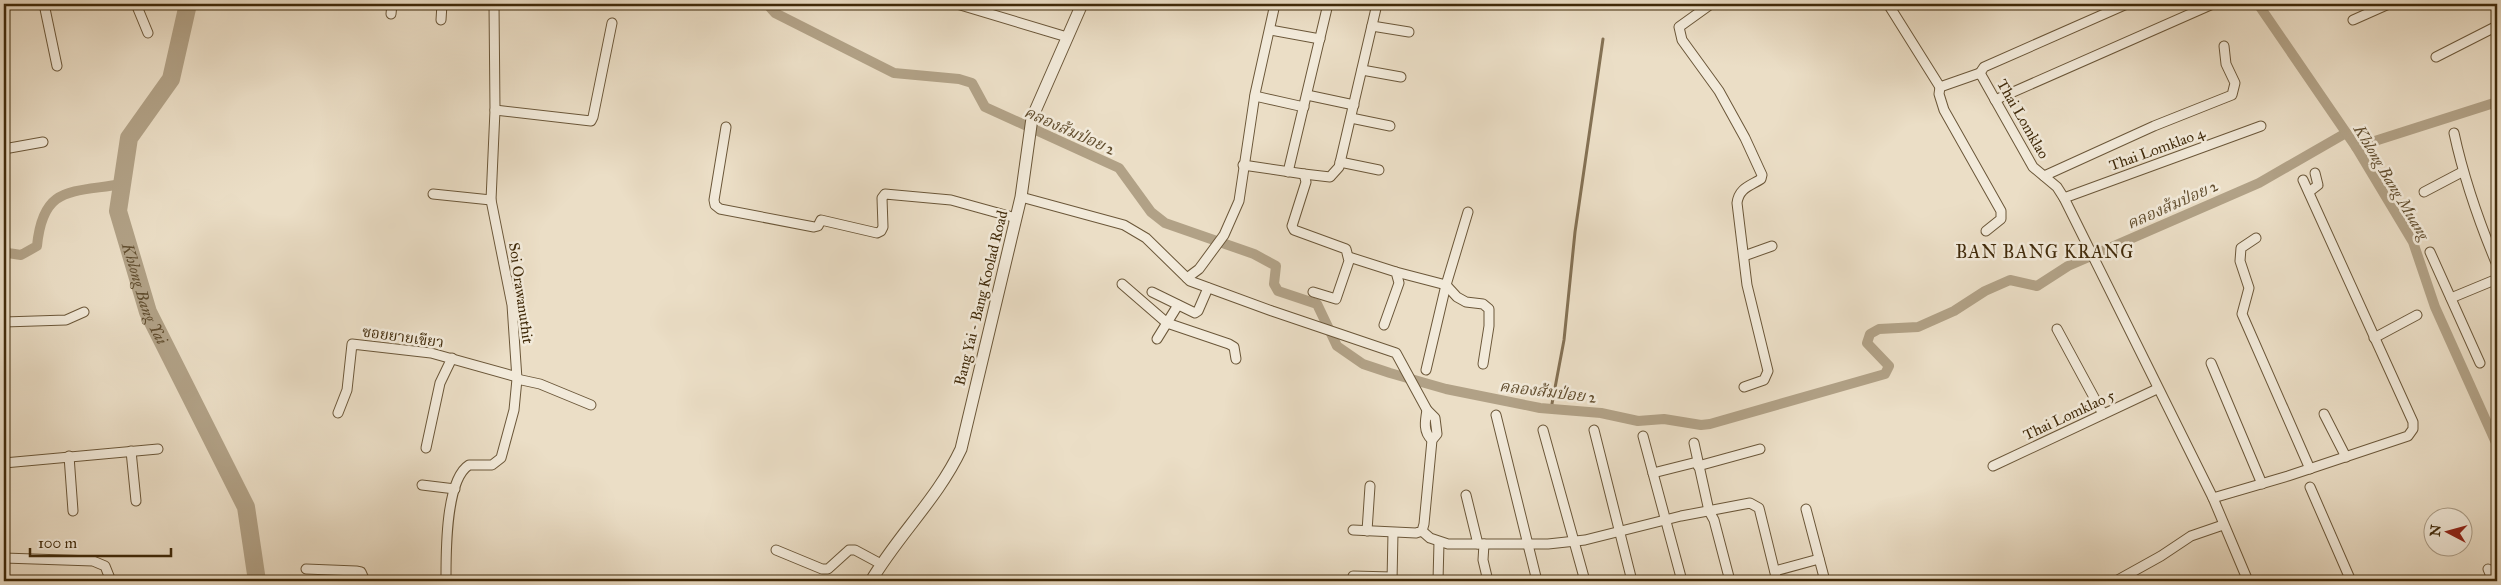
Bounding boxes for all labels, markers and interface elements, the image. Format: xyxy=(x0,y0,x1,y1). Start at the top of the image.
street label: Thai Lomklao xyxy=(1993,76,2053,162)
water label: คลองส้มป่อย 2 xyxy=(1021,102,1118,159)
water label: Khlong Bang Muang xyxy=(2349,120,2434,244)
street label: Thai Lomklao 4 xyxy=(2107,123,2208,175)
water label: คลองส้มป่อย 2 xyxy=(2124,176,2221,233)
street label: Bang Yai - Bang Koolad Road xyxy=(951,208,1012,387)
water label: Khlong Bang Yai xyxy=(118,240,172,348)
street label: Soi Orawanuthit xyxy=(505,241,537,345)
district label: BAN BANG KRANG xyxy=(1955,241,2135,263)
street label: ซอยยายเขียว xyxy=(361,322,445,352)
water label: คลองส้มป่อย 2 xyxy=(1498,376,1598,407)
street label: Thai Lomklao 5 xyxy=(2020,386,2118,444)
north arrow xyxy=(2424,508,2474,558)
text: N xyxy=(2426,524,2445,537)
scale bar xyxy=(30,525,171,557)
text: 100 m xyxy=(38,534,78,552)

